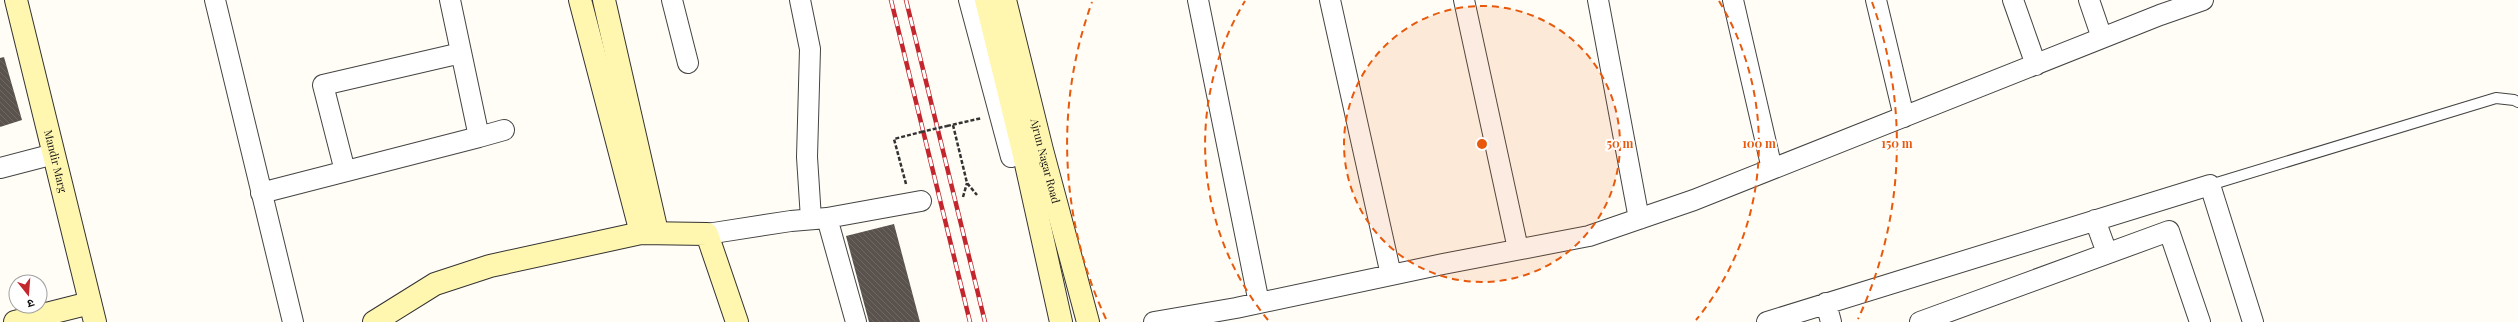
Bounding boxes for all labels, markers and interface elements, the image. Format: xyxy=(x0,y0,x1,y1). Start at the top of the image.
street label: Ajrun Nagar Road xyxy=(1027,116,1064,206)
street label: Mandir Marg xyxy=(41,128,71,194)
text: 50 m xyxy=(1607,135,1634,151)
text: 100 m xyxy=(1742,135,1776,151)
text: 150 m xyxy=(1881,135,1913,151)
centre of rings xyxy=(1475,137,1489,151)
north arrow xyxy=(8,274,48,314)
text: उ xyxy=(25,296,36,312)

